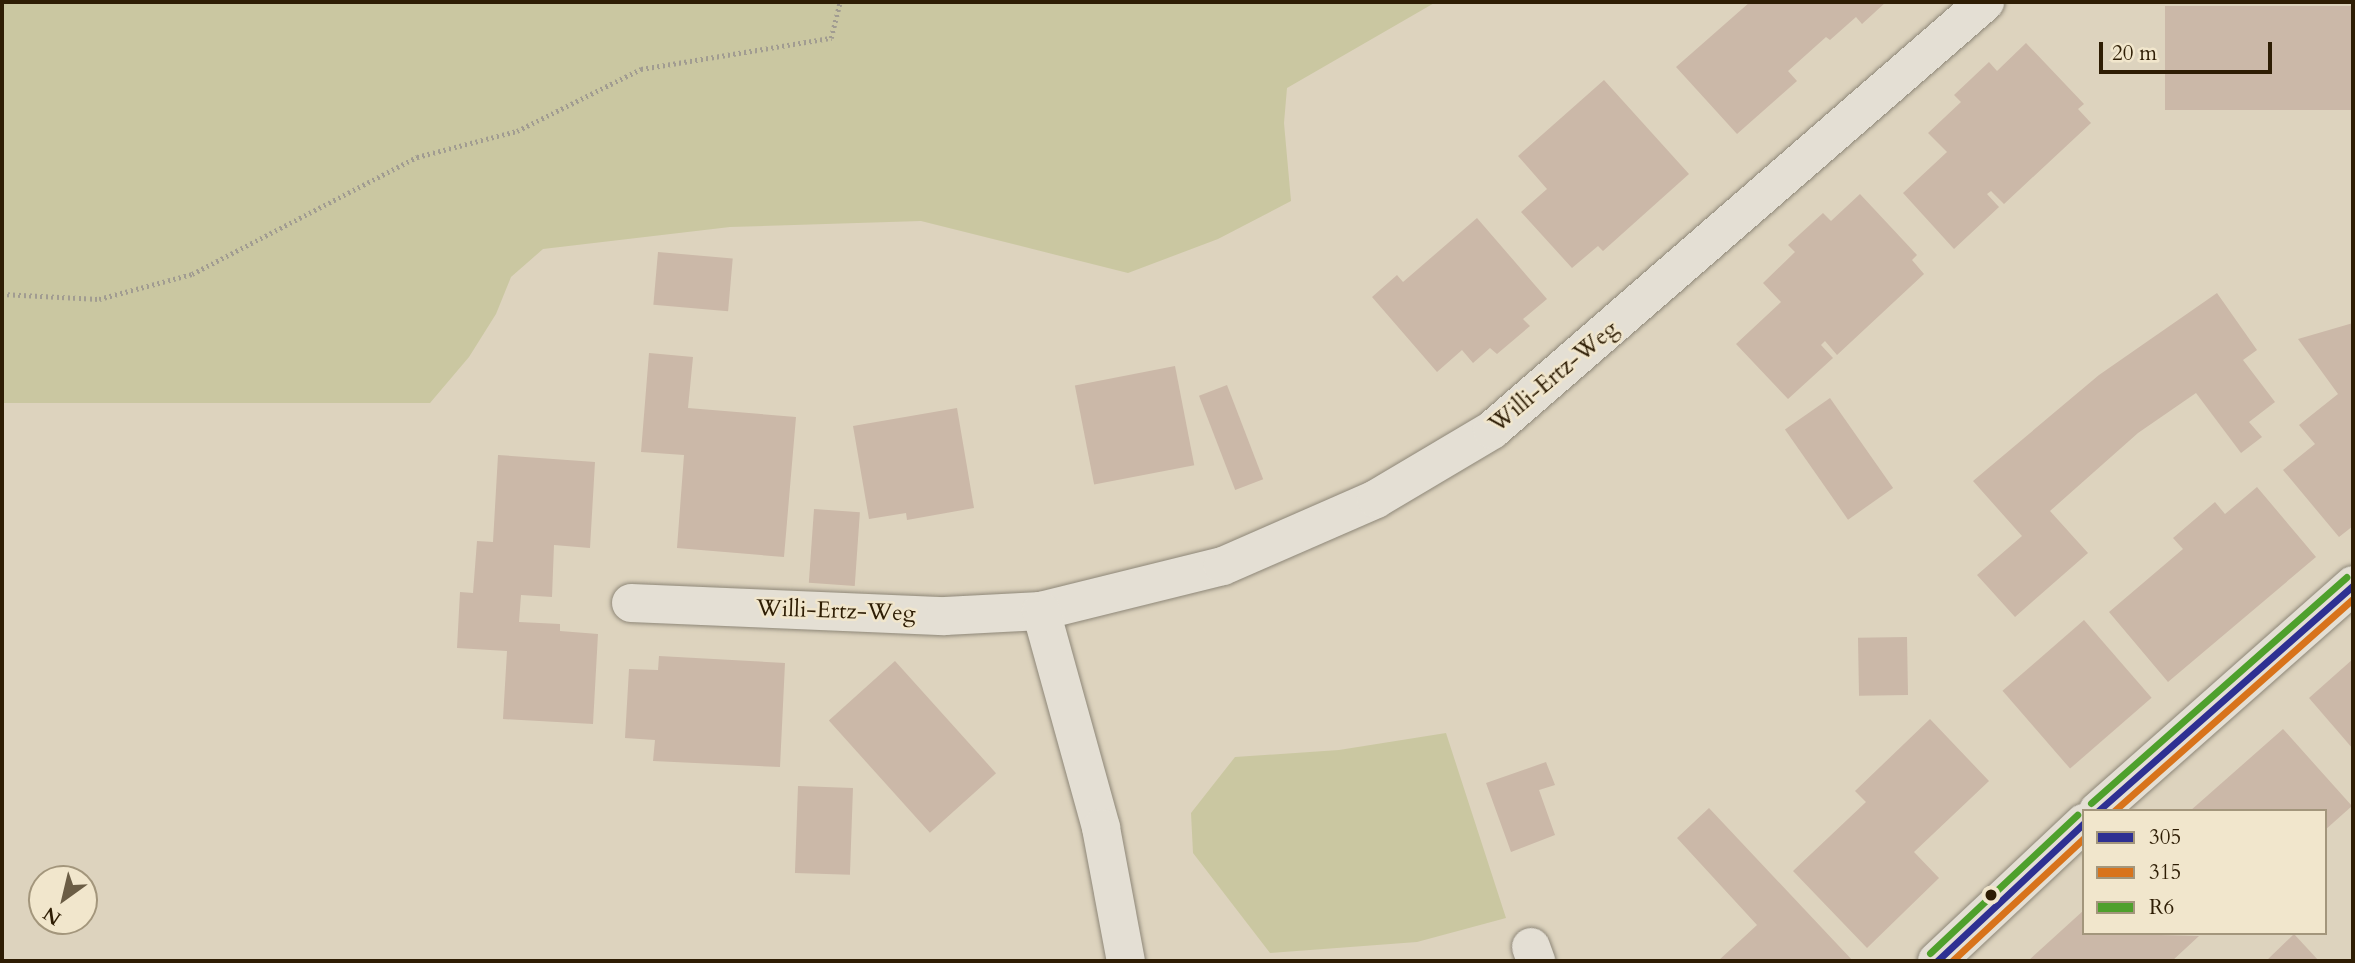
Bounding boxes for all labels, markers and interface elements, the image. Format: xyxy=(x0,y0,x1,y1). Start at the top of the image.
scale bar xyxy=(2103,28,2276,72)
text: 20 m xyxy=(2112,39,2157,68)
street label: Willi-Ertz-Weg xyxy=(1484,315,1624,439)
street label: Willi-Ertz-Weg xyxy=(756,594,916,628)
legend xyxy=(2082,809,2327,935)
text: 305 xyxy=(2149,823,2181,852)
text: 315 xyxy=(2149,858,2181,887)
north arrow xyxy=(28,865,98,935)
unlabelled marker xyxy=(1984,888,1998,902)
text: R6 xyxy=(2149,893,2174,922)
text: N xyxy=(38,900,66,931)

